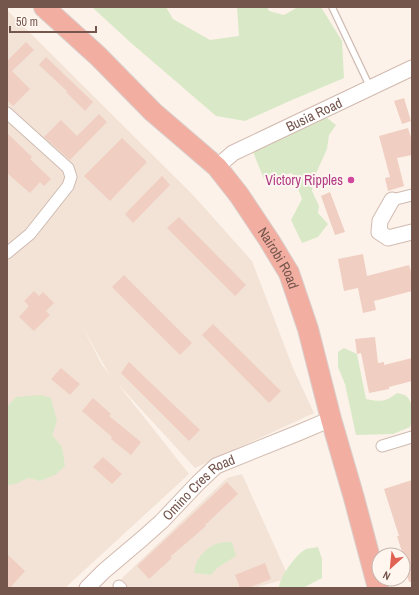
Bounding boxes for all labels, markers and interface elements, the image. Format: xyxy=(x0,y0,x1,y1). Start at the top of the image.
scale bar xyxy=(10,8,96,34)
text: 50 m xyxy=(16,14,38,30)
street label: Busia Road xyxy=(283,94,345,136)
place label: Victory Ripples xyxy=(265,171,343,189)
marker: Victory Ripples xyxy=(346,175,356,185)
street label: Nairobi Road xyxy=(254,224,303,291)
street label: Omino Cres Road xyxy=(158,450,238,524)
north arrow xyxy=(371,547,411,587)
text: N xyxy=(380,568,393,584)

